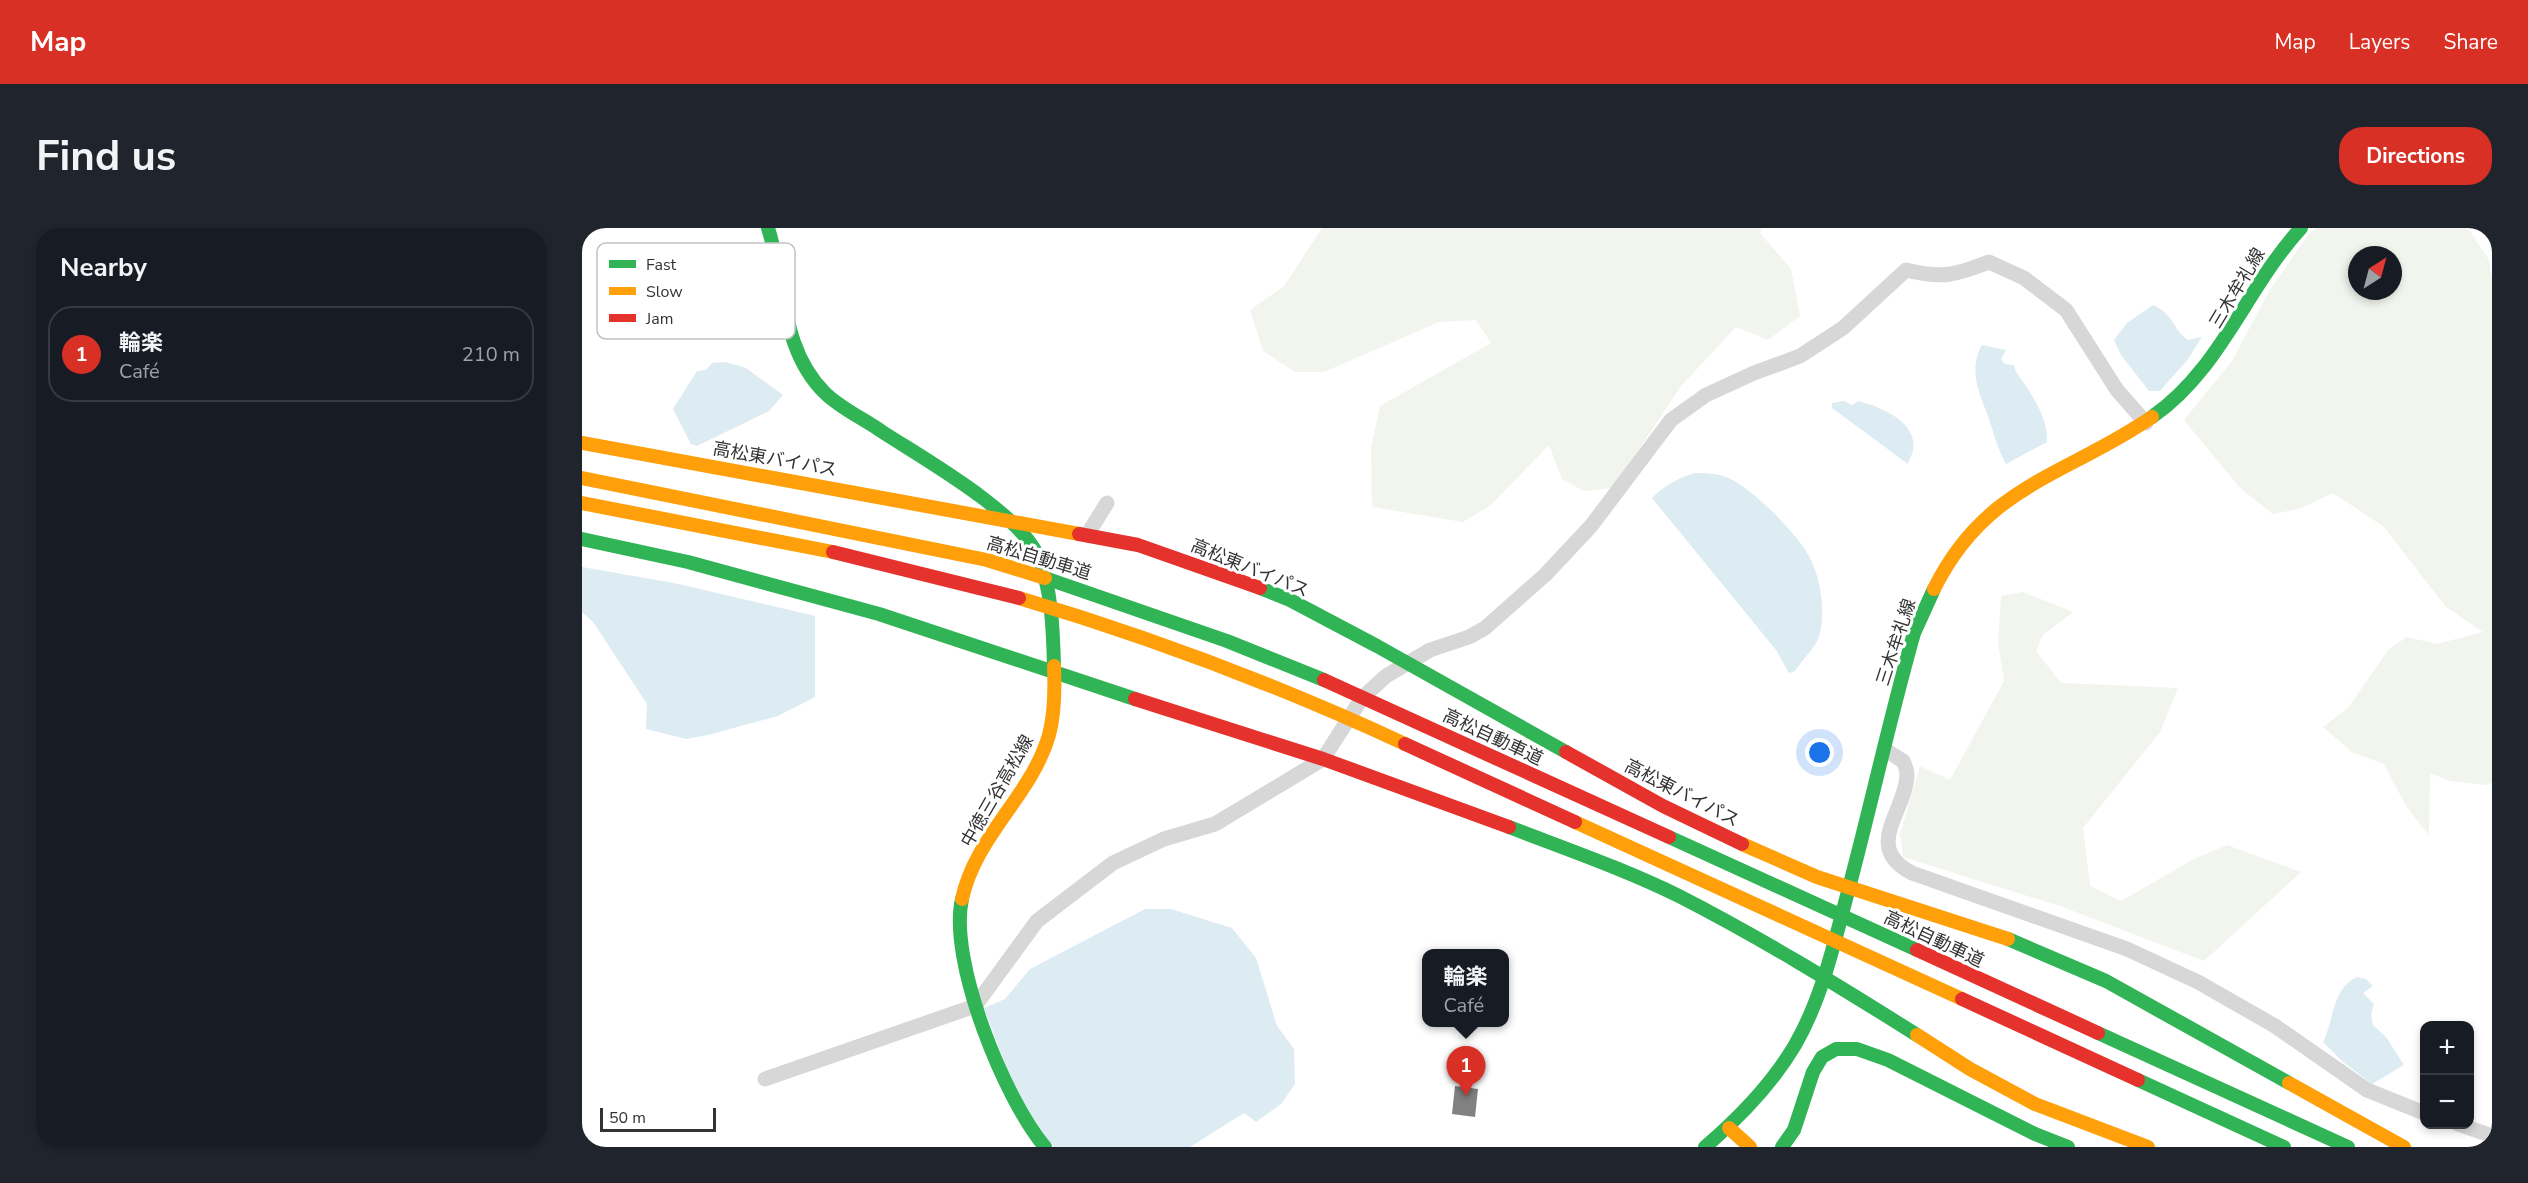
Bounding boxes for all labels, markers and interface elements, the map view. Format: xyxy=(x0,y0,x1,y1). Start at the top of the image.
text: Map xyxy=(30,23,86,61)
text: Map xyxy=(2274,28,2316,56)
text: Layers xyxy=(2349,28,2410,56)
text: Share xyxy=(2443,28,2498,56)
button: Directions xyxy=(2339,127,2492,185)
text: Find us xyxy=(36,128,176,185)
legend xyxy=(597,243,795,339)
street label: 三木牟礼線 xyxy=(2204,243,2270,333)
north arrow xyxy=(2348,246,2402,300)
text: Nearby xyxy=(60,250,147,285)
text: Fast xyxy=(646,254,677,276)
text: Slow xyxy=(646,281,683,303)
text: Jam xyxy=(645,308,673,330)
text: 輪楽 xyxy=(119,328,163,358)
text: 1 xyxy=(76,341,88,368)
text: 210 m xyxy=(462,341,520,368)
text: Café xyxy=(119,358,160,385)
street label: 高松東バイパス xyxy=(711,436,839,482)
street label: 高松自動車道 xyxy=(984,531,1094,585)
street label: 高松東バイパス xyxy=(1187,533,1313,603)
street label: 三木牟礼線 xyxy=(1871,595,1921,689)
street label: 高松自動車道 xyxy=(1439,703,1547,771)
street label: 中徳三谷高松線 xyxy=(955,730,1039,852)
your location xyxy=(1805,738,1834,767)
street label: 高松東バイパス xyxy=(1621,754,1743,832)
street label: 高松自動車道 xyxy=(1880,905,1988,973)
popup xyxy=(1422,949,1509,1027)
text: 輪楽 xyxy=(1443,962,1488,992)
text: Café xyxy=(1443,992,1484,1019)
map controls xyxy=(2420,1021,2474,1129)
button: + xyxy=(2420,1021,2474,1075)
pin: 1 xyxy=(1446,1046,1486,1096)
button: − xyxy=(2420,1075,2474,1129)
scale bar xyxy=(600,1105,716,1132)
text: 50 m xyxy=(609,1107,646,1129)

